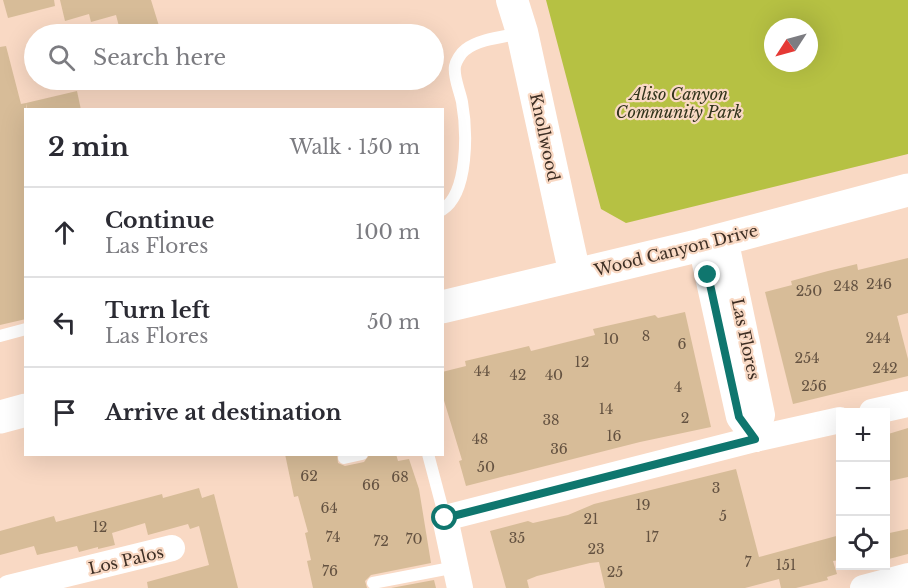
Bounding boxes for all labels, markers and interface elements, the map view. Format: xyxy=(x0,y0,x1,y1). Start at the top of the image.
north arrow xyxy=(764,18,818,72)
search box xyxy=(24,24,444,90)
icon: search xyxy=(45,41,78,74)
text: Search here xyxy=(93,44,226,71)
park label: Aliso Canyon Community Park xyxy=(616,84,742,122)
street label: Knollwood xyxy=(526,91,564,183)
text: 2 min xyxy=(48,131,129,163)
text: Walk · 150 m xyxy=(290,135,420,159)
text: Continue xyxy=(105,207,214,234)
icon: ahead xyxy=(48,216,81,249)
text: 100 m xyxy=(355,220,420,244)
street label: Wood Canyon Drive xyxy=(591,220,760,280)
text: Las Flores xyxy=(105,234,208,258)
route end xyxy=(694,261,720,287)
house number: 246 xyxy=(866,275,892,293)
house number: 248 xyxy=(833,277,859,295)
house number: 250 xyxy=(796,282,822,300)
text: Turn left xyxy=(105,297,210,324)
street label: Las Flores xyxy=(728,297,764,381)
icon: left xyxy=(48,306,81,339)
text: 50 m xyxy=(367,310,420,334)
text: Las Flores xyxy=(105,324,208,348)
house number: 8 xyxy=(642,327,650,345)
house number: 244 xyxy=(865,329,891,347)
house number: 10 xyxy=(603,330,619,348)
house number: 6 xyxy=(677,335,687,353)
house number: 254 xyxy=(795,349,819,367)
house number: 12 xyxy=(575,353,589,371)
house number: 242 xyxy=(872,359,898,377)
house number: 44 xyxy=(474,362,490,380)
house number: 42 xyxy=(510,366,526,384)
house number: 40 xyxy=(545,366,563,384)
house number: 256 xyxy=(801,377,827,395)
house number: 4 xyxy=(674,378,682,396)
icon: arrive xyxy=(48,396,81,429)
text: Arrive at destination xyxy=(105,399,342,426)
house number: 14 xyxy=(599,400,613,418)
map controls xyxy=(836,408,890,570)
button: + xyxy=(836,408,890,462)
house number: 2 xyxy=(681,409,689,427)
house number: 38 xyxy=(542,411,560,429)
house number: 16 xyxy=(606,427,622,445)
house number: 48 xyxy=(472,430,488,448)
house number: 36 xyxy=(550,440,568,458)
house number: 50 xyxy=(477,458,495,476)
button: − xyxy=(836,462,890,516)
house number: 62 xyxy=(300,467,318,485)
house number: 68 xyxy=(391,468,409,486)
house number: 66 xyxy=(362,476,380,494)
house number: 3 xyxy=(712,479,720,497)
house number: 19 xyxy=(635,496,651,514)
house number: 64 xyxy=(320,499,338,517)
route start xyxy=(431,504,457,530)
house number: 5 xyxy=(719,507,727,525)
house number: 21 xyxy=(584,510,598,528)
button: locate xyxy=(836,516,890,570)
house number: 12 xyxy=(93,518,107,536)
house number: 74 xyxy=(326,528,340,546)
house number: 17 xyxy=(645,528,660,546)
house number: 35 xyxy=(509,529,525,547)
house number: 70 xyxy=(405,530,423,548)
house number: 72 xyxy=(373,532,389,550)
house number: 23 xyxy=(587,540,605,558)
street label: Los Palos xyxy=(86,542,166,578)
house number: 7 xyxy=(744,553,752,571)
house number: 151 xyxy=(776,556,796,574)
house number: 76 xyxy=(322,562,338,580)
house number: 25 xyxy=(607,563,623,581)

